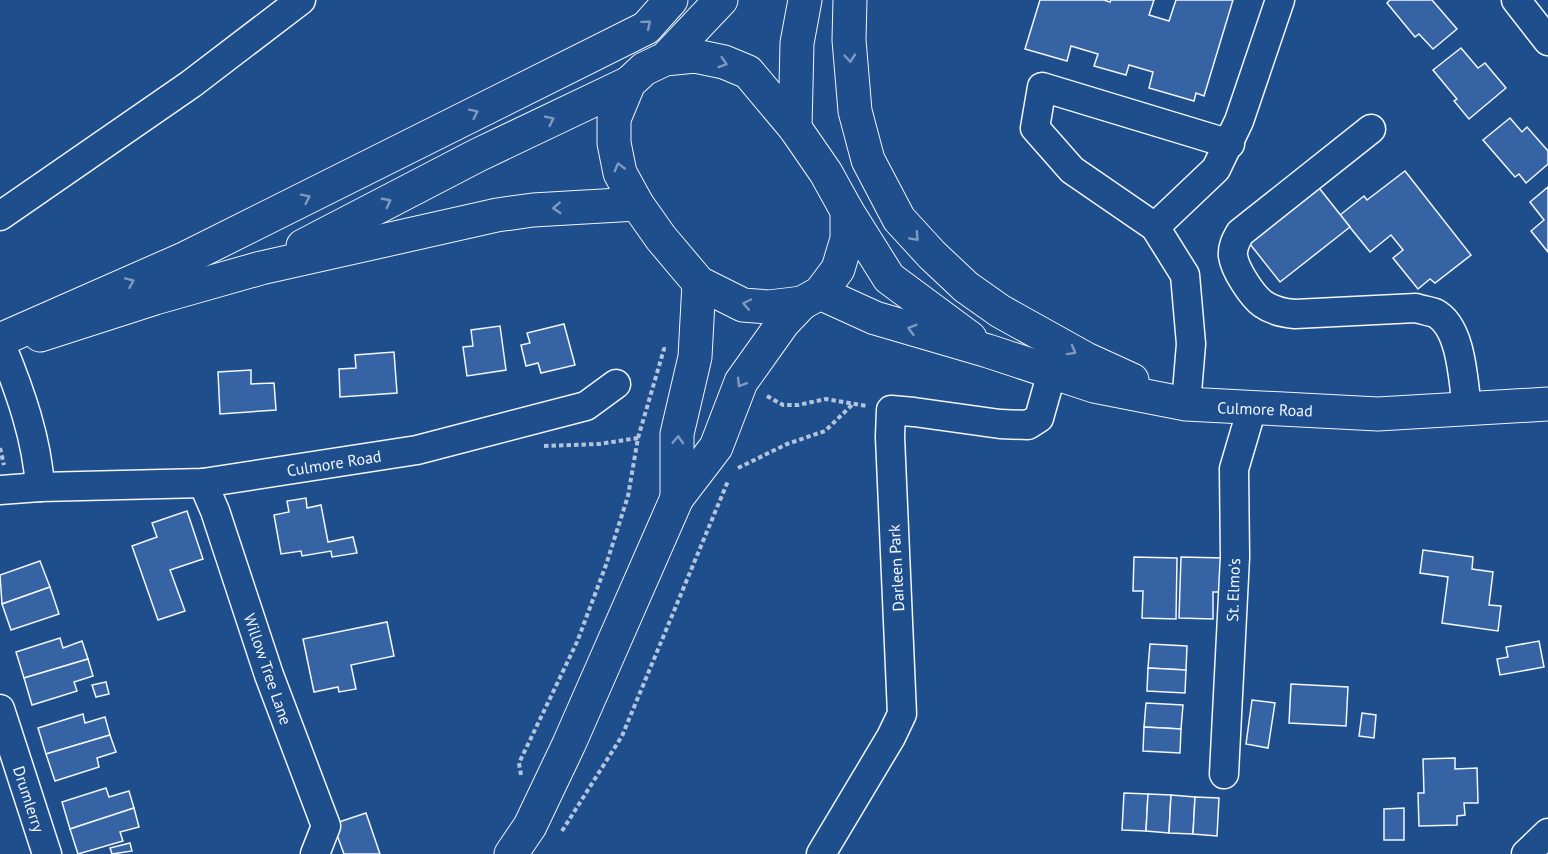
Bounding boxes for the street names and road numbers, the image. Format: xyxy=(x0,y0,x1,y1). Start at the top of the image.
street label: Culmore Road xyxy=(1217,397,1313,421)
street label: Culmore Road xyxy=(285,446,383,480)
street label: Darleen Park xyxy=(884,524,908,612)
street label: St. Elmo's xyxy=(1222,557,1244,622)
street label: Willow Tree Lane xyxy=(240,611,296,727)
street label: Drumlerry xyxy=(9,763,49,835)

